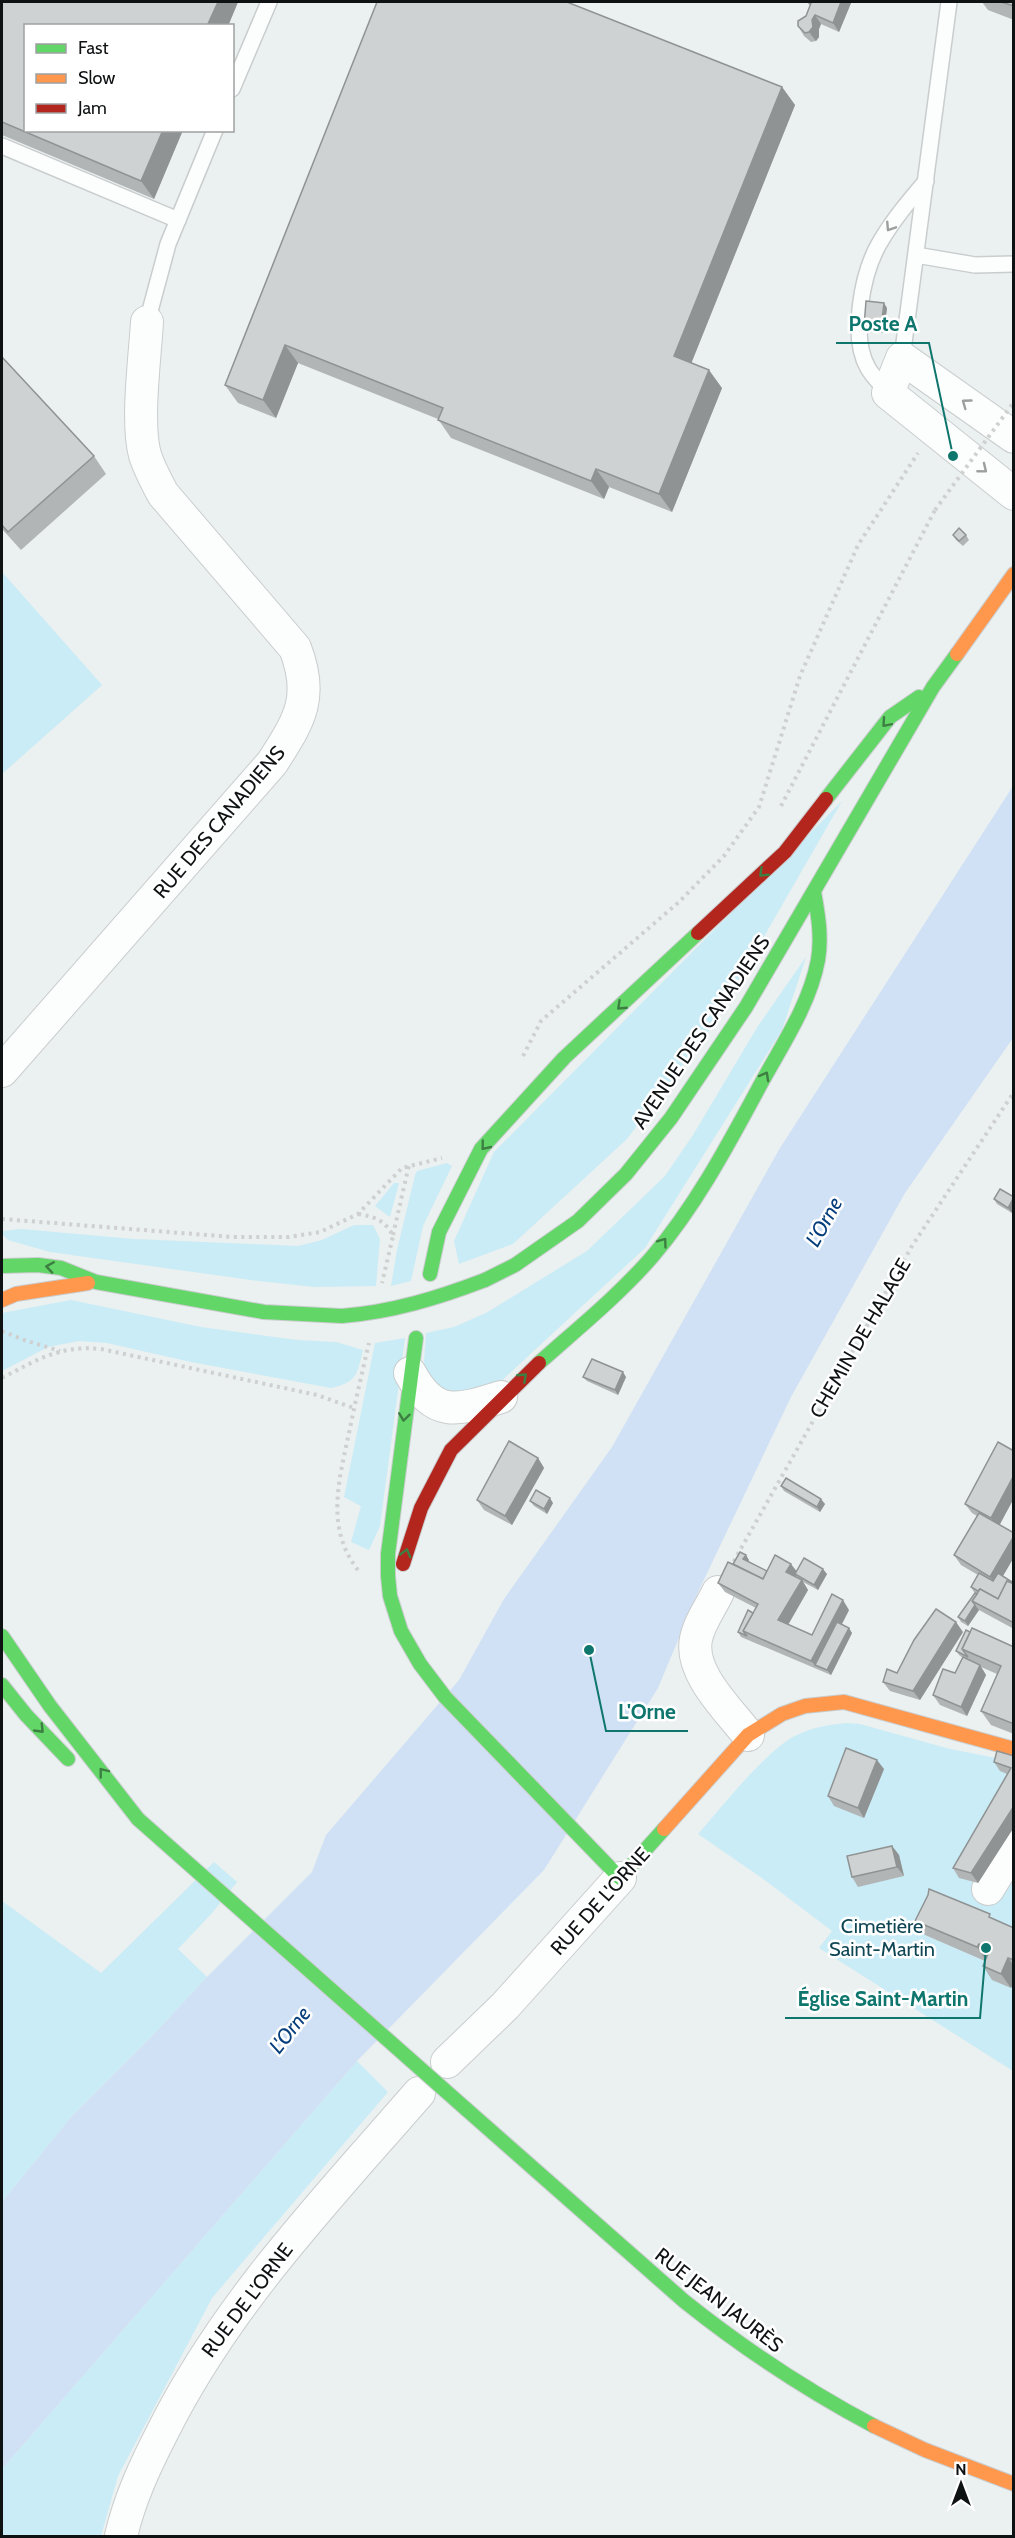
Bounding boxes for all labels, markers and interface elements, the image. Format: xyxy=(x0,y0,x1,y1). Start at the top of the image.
legend xyxy=(24,24,234,132)
text: Fast xyxy=(78,37,109,59)
text: Slow xyxy=(78,67,115,89)
text: Jam xyxy=(77,97,107,119)
one-way arrow xyxy=(885,221,897,231)
callout: Poste A xyxy=(836,304,929,343)
text: Poste A xyxy=(848,311,918,336)
one-way arrow xyxy=(961,399,972,410)
one-way arrow xyxy=(976,462,987,473)
one-way arrow xyxy=(883,716,894,727)
street label: RUE DES CANADIENS xyxy=(148,741,290,903)
one-way arrow xyxy=(759,866,770,877)
street label: AVENUE DES CANADIENS xyxy=(627,930,775,1133)
one-way arrow xyxy=(617,999,627,1010)
one-way arrow xyxy=(758,1071,769,1082)
one-way arrow xyxy=(481,1139,492,1150)
water label: L'Orne xyxy=(800,1192,847,1251)
one-way arrow xyxy=(656,1237,667,1248)
street label: CHEMIN DE HALAGE xyxy=(804,1254,916,1422)
one-way arrow xyxy=(45,1261,54,1273)
one-way arrow xyxy=(516,1373,527,1384)
one-way arrow xyxy=(398,1412,411,1421)
one-way arrow xyxy=(399,1548,412,1558)
callout: L'Orne xyxy=(606,1692,688,1731)
text: L'Orne xyxy=(618,1699,676,1724)
one-way arrow xyxy=(32,1722,43,1733)
one-way arrow xyxy=(99,1768,110,1779)
street label: RUE DE L'ORNE xyxy=(545,1842,655,1960)
park label: Cimetière Saint-Martin xyxy=(829,1914,935,1961)
callout: Église Saint-Martin xyxy=(785,1979,980,2018)
text: Église Saint-Martin xyxy=(798,1986,968,2011)
water label: L'Orne xyxy=(264,2001,316,2058)
street label: RUE DE L'ORNE xyxy=(196,2238,298,2362)
street label: RUE JEAN JAURÈS xyxy=(650,2243,788,2358)
north arrow xyxy=(931,2454,991,2514)
text: N xyxy=(955,2460,967,2479)

